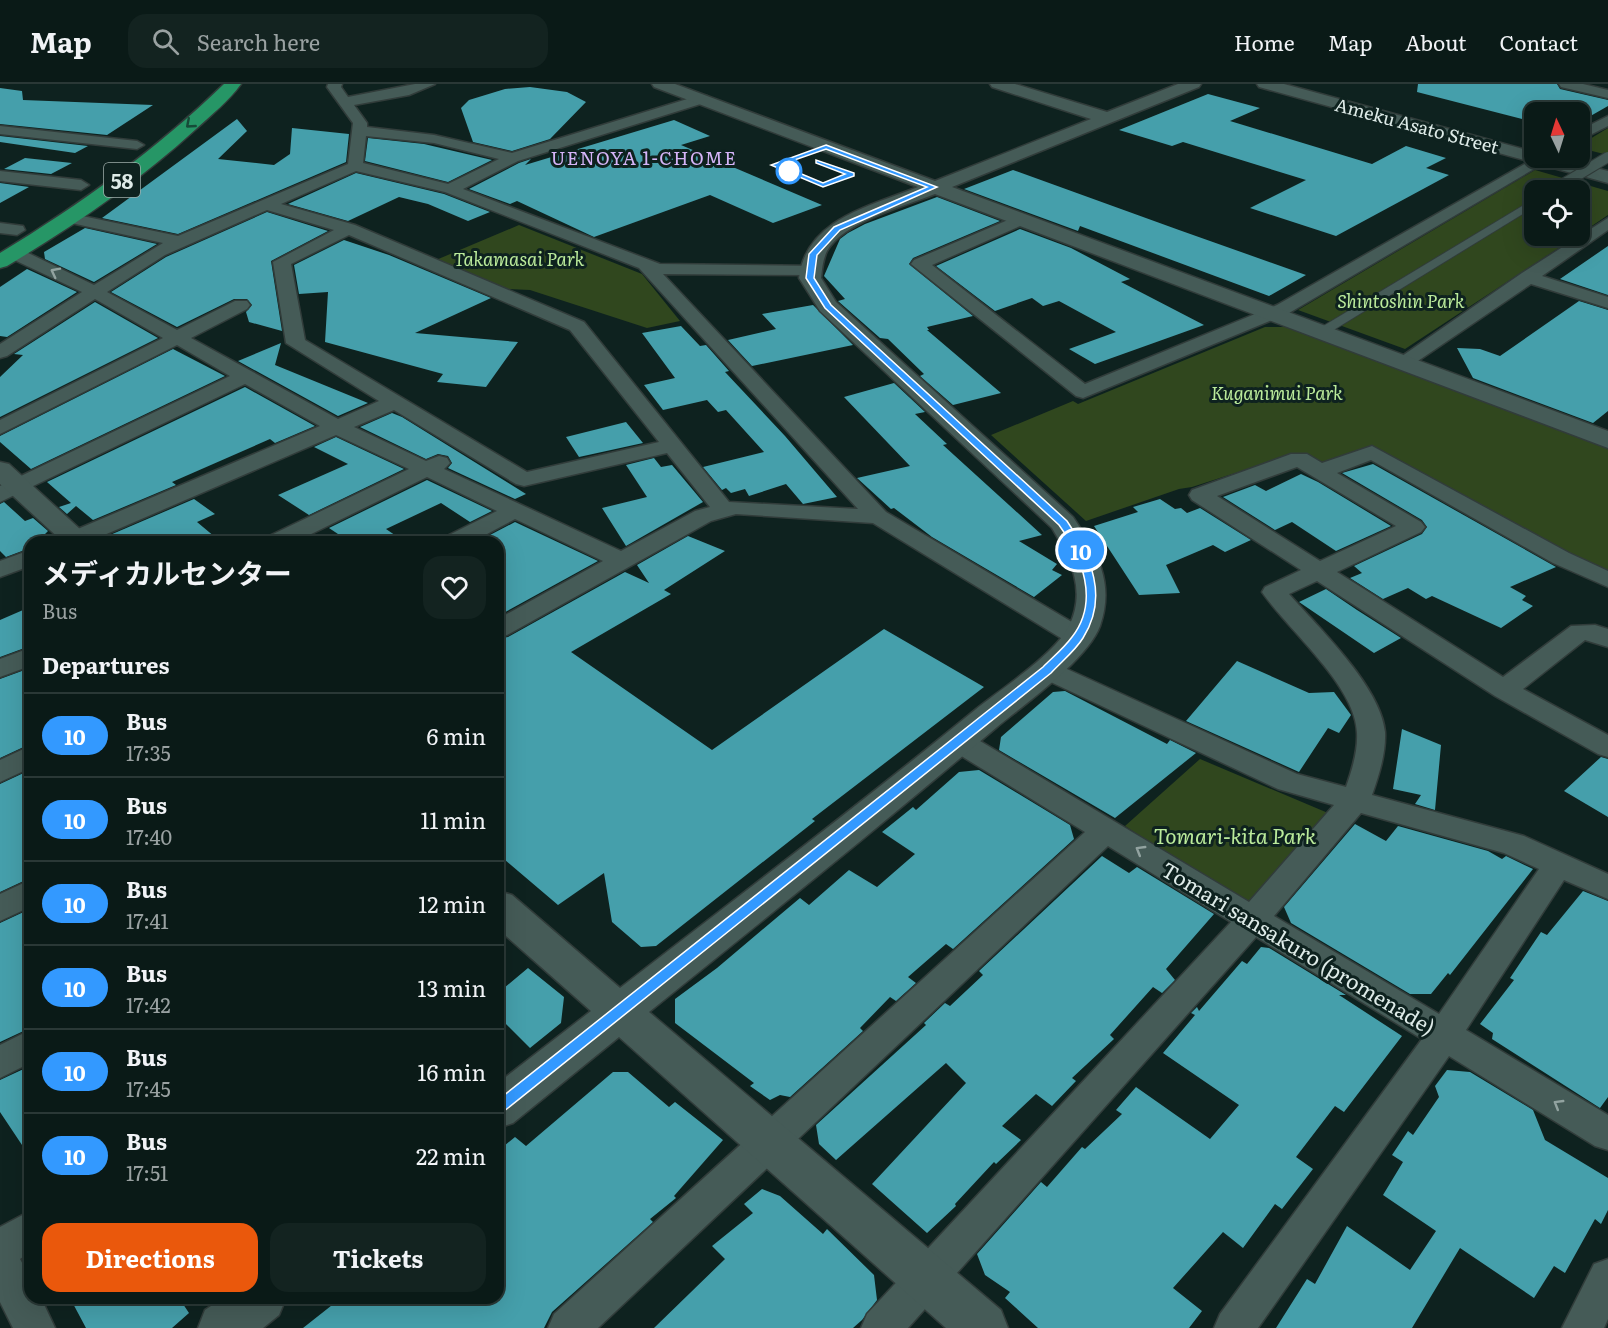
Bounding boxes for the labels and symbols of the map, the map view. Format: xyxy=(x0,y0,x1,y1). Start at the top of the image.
street label: Ameku Asato Street xyxy=(1332,90,1503,160)
north arrow xyxy=(1524,102,1590,168)
one-way arrow xyxy=(187,117,197,128)
district label: UENOYA 1-CHOME xyxy=(551,144,737,171)
unlabelled marker xyxy=(776,158,802,184)
road number: 58 xyxy=(104,163,140,197)
park label: Takamasai Park xyxy=(454,245,585,272)
one-way arrow xyxy=(50,267,61,279)
park label: Shintoshin Park xyxy=(1337,287,1465,314)
park label: Kuganimui Park xyxy=(1211,379,1343,406)
line badge: 10 xyxy=(1054,530,1108,570)
park label: Tomari-kita Park xyxy=(1154,819,1317,850)
one-way arrow xyxy=(1136,846,1146,858)
street label: Tomari sansakuro (promenade) xyxy=(1156,853,1442,1041)
one-way arrow xyxy=(1554,1099,1564,1111)

